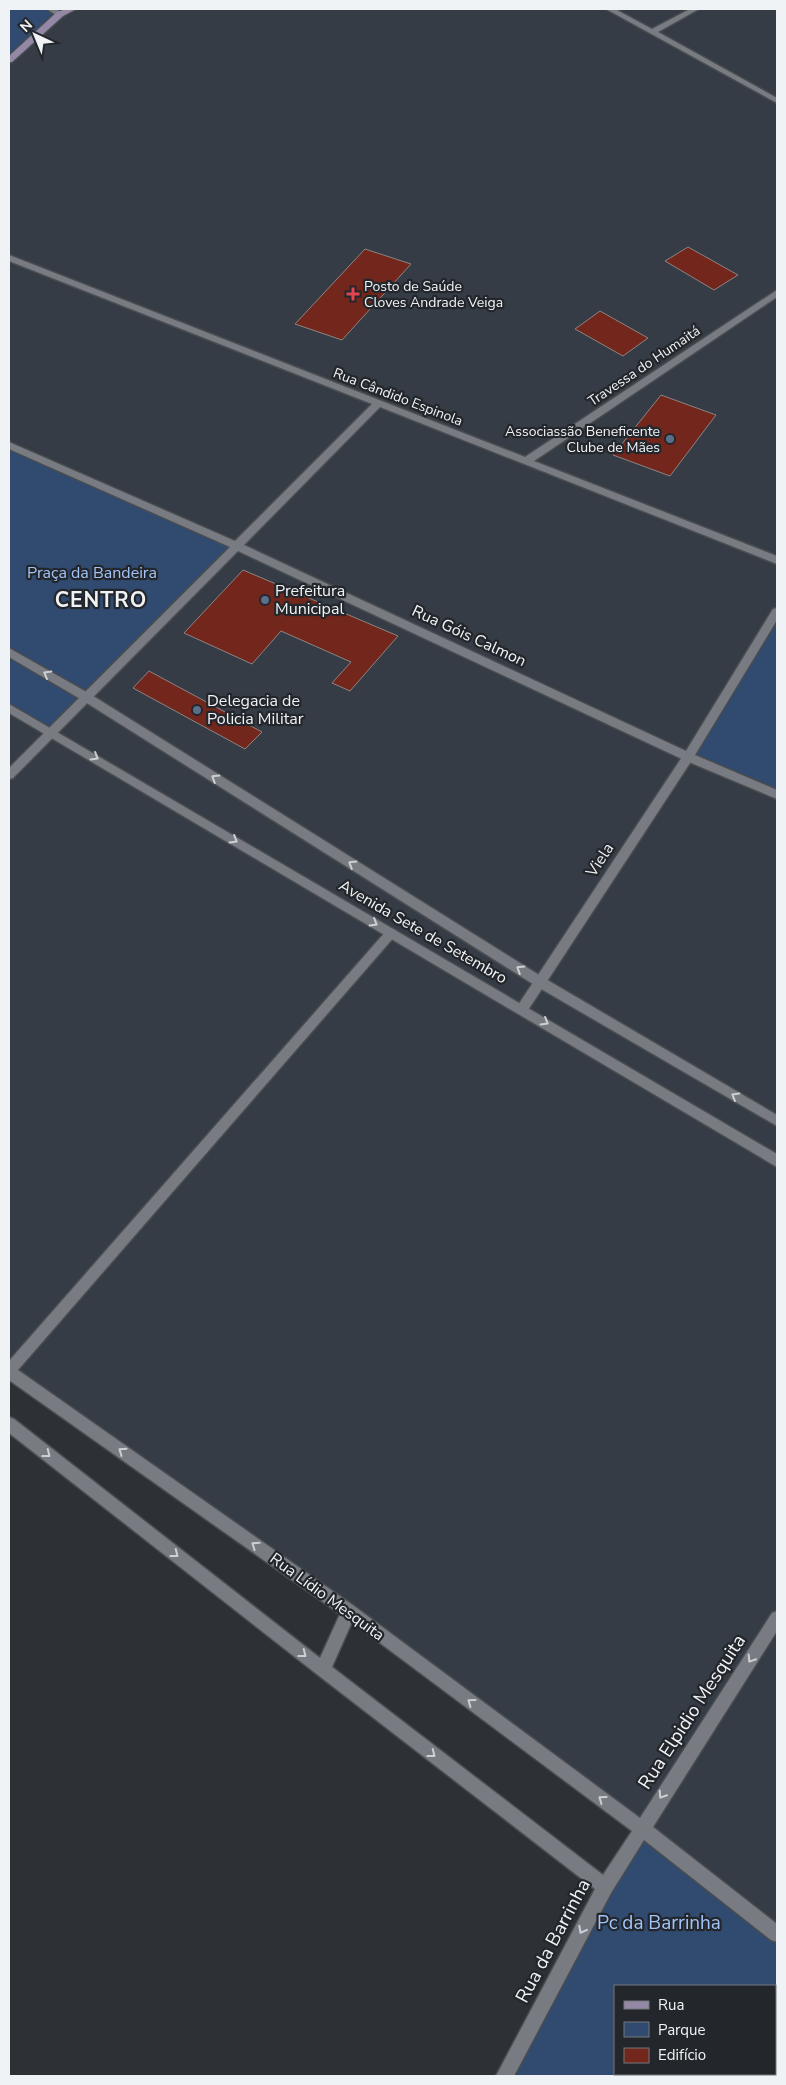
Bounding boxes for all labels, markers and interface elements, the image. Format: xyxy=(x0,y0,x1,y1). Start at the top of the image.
north arrow xyxy=(10,10,60,60)
text: N xyxy=(16,16,37,36)
place label: Posto de Saúde Cloves Andrade Veiga xyxy=(364,277,503,312)
marker: Posto de Saúde Cloves Andrade Veiga xyxy=(346,287,360,301)
street label: Travessa do Humaitá xyxy=(584,321,704,411)
street label: Rua Cândido Espinola xyxy=(331,364,465,430)
place label: Associassão Beneficente Clube de Mães xyxy=(505,422,660,457)
marker: Associassão Beneficente Clube de Mães xyxy=(664,433,676,445)
park label: Praça da Bandeira xyxy=(27,562,157,584)
place label: Prefeitura Municipal xyxy=(275,580,345,620)
district label: CENTRO xyxy=(55,586,147,614)
marker: Prefeitura Municipal xyxy=(259,594,271,606)
street label: Rua Góis Calmon xyxy=(408,600,530,672)
one-way arrow xyxy=(44,671,53,681)
place label: Delegacia de Policia Militar xyxy=(207,690,304,730)
marker: Delegacia de Policia Militar xyxy=(191,704,203,716)
one-way arrow xyxy=(89,750,98,760)
one-way arrow xyxy=(211,775,220,784)
one-way arrow xyxy=(229,834,238,844)
street label: Viela xyxy=(580,839,619,882)
one-way arrow xyxy=(349,861,358,871)
street label: Avenida Sete de Setembro xyxy=(335,875,511,989)
one-way arrow xyxy=(368,917,377,927)
one-way arrow xyxy=(516,966,525,976)
one-way arrow xyxy=(539,1016,548,1026)
one-way arrow xyxy=(732,1092,741,1102)
one-way arrow xyxy=(41,1448,50,1456)
one-way arrow xyxy=(118,1448,128,1457)
one-way arrow xyxy=(251,1542,261,1551)
street label: Rua Lídio Mesquita xyxy=(265,1548,389,1646)
one-way arrow xyxy=(169,1549,178,1557)
street label: Rua Elpidio Mesquita xyxy=(632,1630,752,1794)
one-way arrow xyxy=(297,1649,306,1657)
one-way arrow xyxy=(747,1653,757,1662)
one-way arrow xyxy=(467,1699,477,1708)
one-way arrow xyxy=(426,1748,435,1756)
one-way arrow xyxy=(659,1790,669,1799)
one-way arrow xyxy=(599,1796,608,1804)
street label: Rua da Barrinha xyxy=(509,1874,597,2008)
park label: Pc da Barrinha xyxy=(597,1910,721,1936)
one-way arrow xyxy=(578,1925,588,1934)
legend xyxy=(614,1985,776,2075)
text: Rua xyxy=(658,1995,684,2015)
text: Parque xyxy=(658,2020,706,2040)
text: Edifício xyxy=(658,2045,706,2065)

